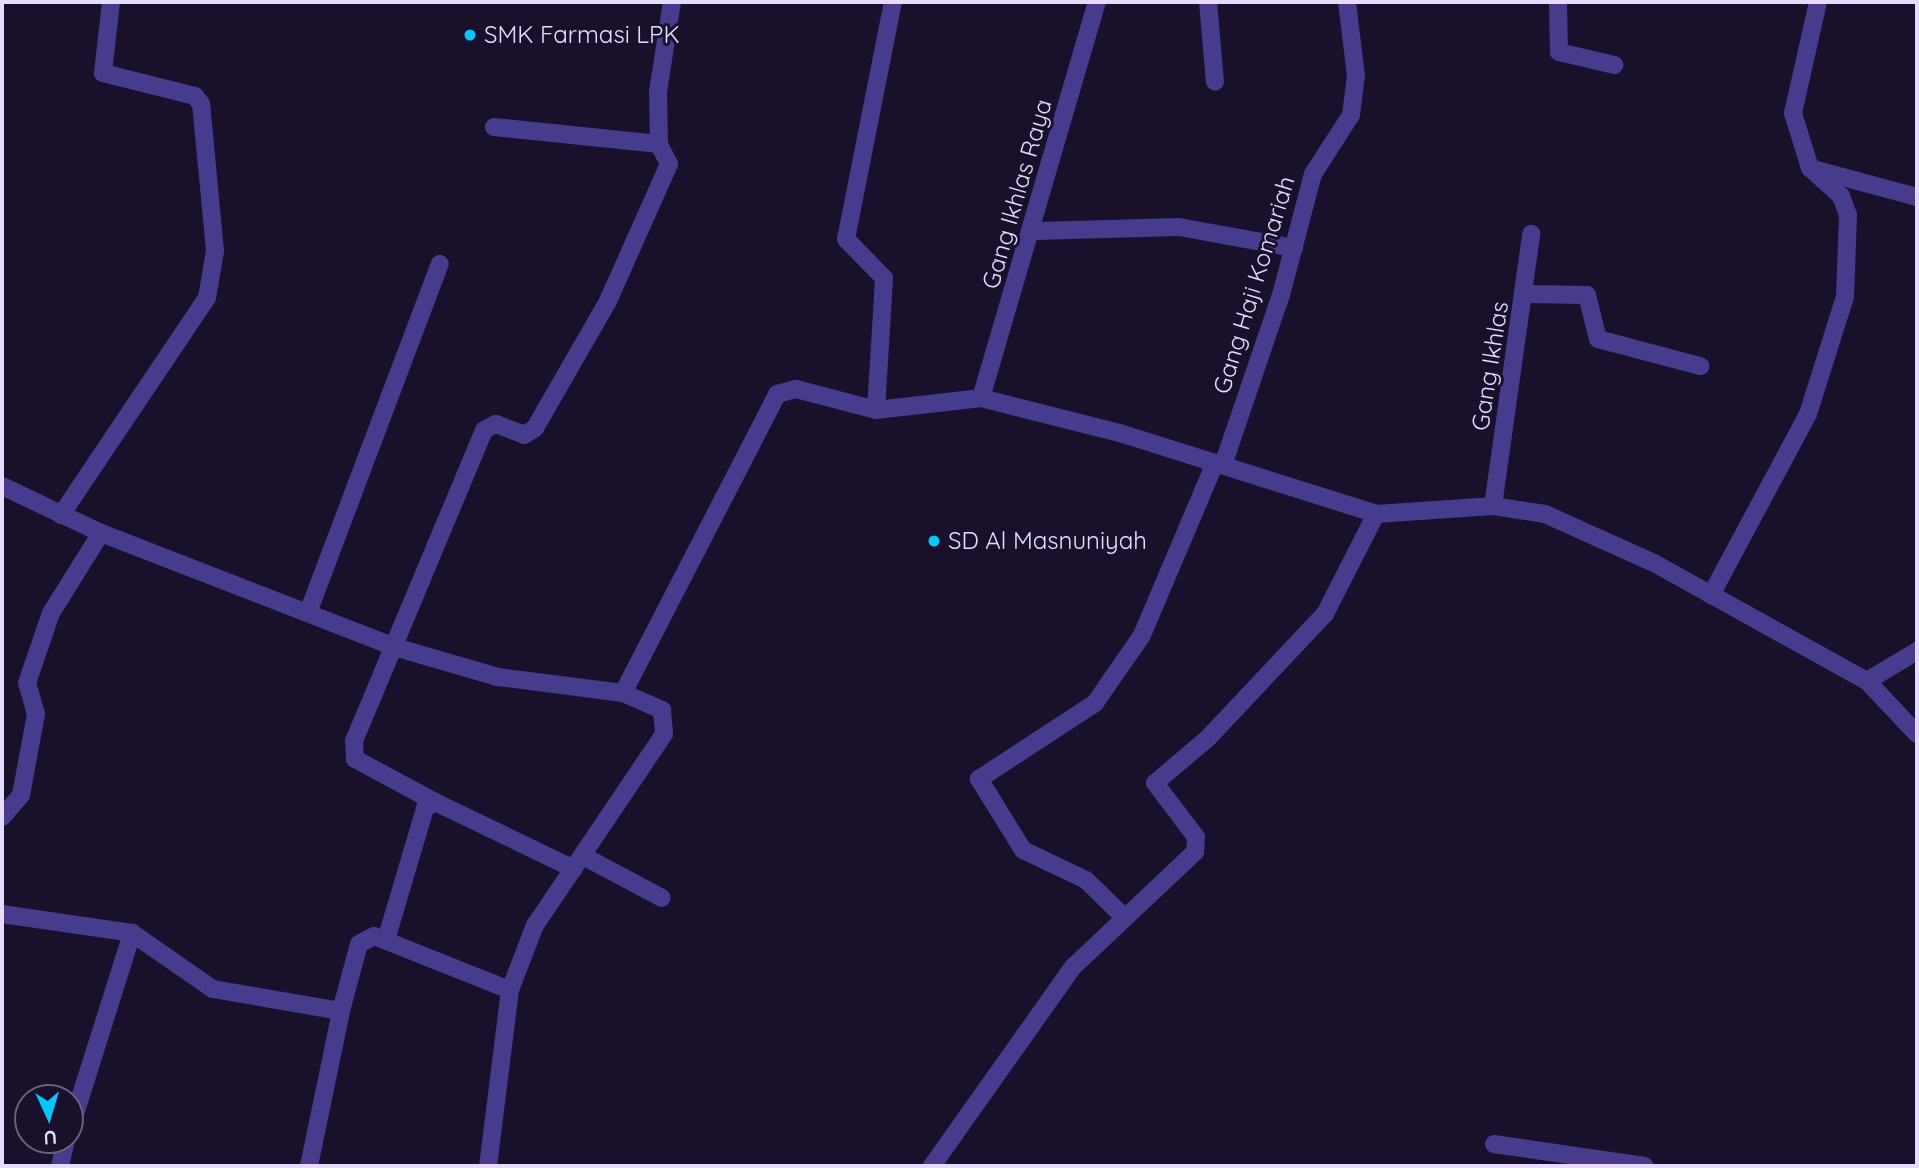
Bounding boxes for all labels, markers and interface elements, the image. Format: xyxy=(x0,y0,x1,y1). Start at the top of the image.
place label: SMK Farmasi LPK xyxy=(484,21,680,49)
marker: SMK Farmasi LPK xyxy=(462,27,478,43)
street label: Gang Ikhlas Raya xyxy=(976,96,1058,292)
street label: Gang Haji Komariah xyxy=(1207,173,1301,397)
street label: Gang Ikhlas xyxy=(1466,299,1514,433)
place label: SD Al Masnuniyah xyxy=(948,527,1147,555)
marker: SD Al Masnuniyah xyxy=(926,533,942,549)
north arrow xyxy=(14,1084,84,1154)
text: U xyxy=(43,1126,58,1150)

